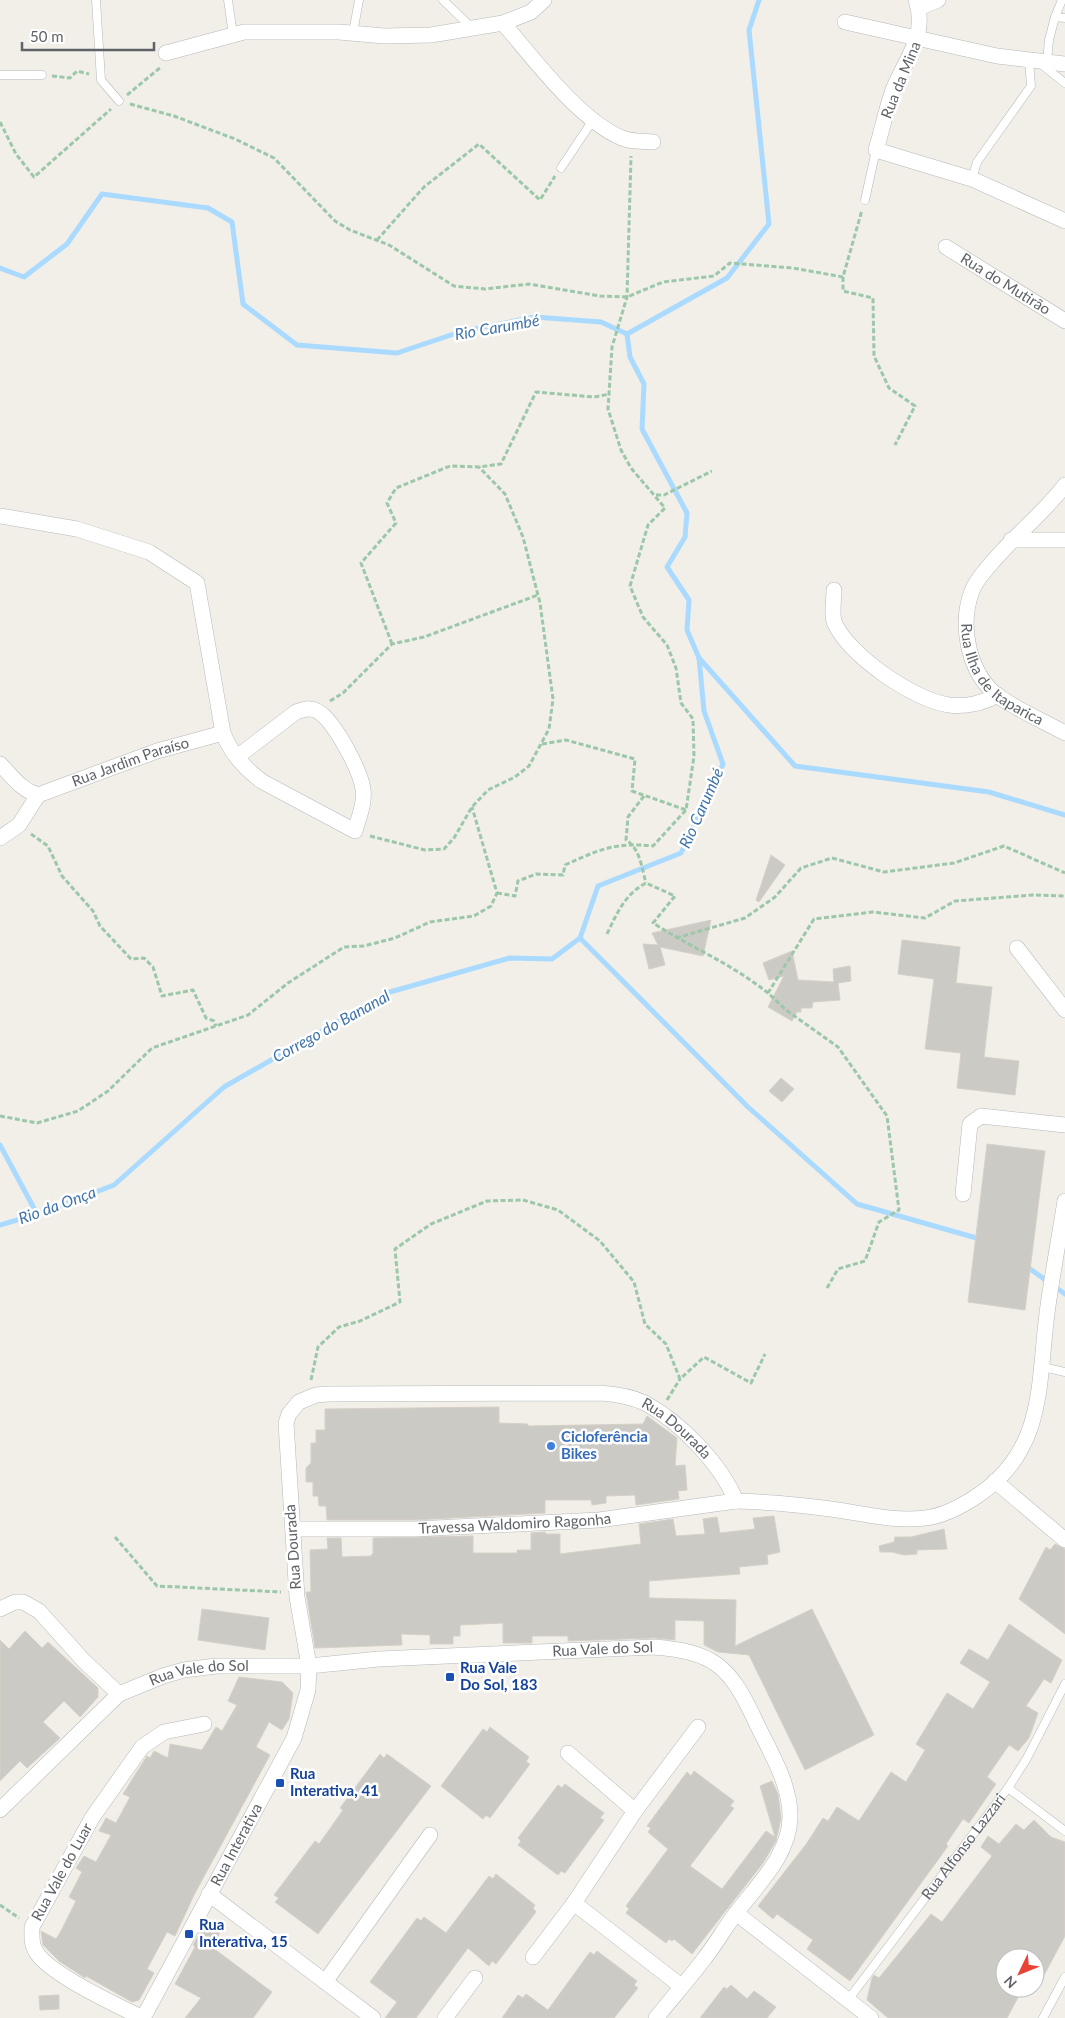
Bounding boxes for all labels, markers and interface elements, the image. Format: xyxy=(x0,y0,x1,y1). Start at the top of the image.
scale bar xyxy=(22,20,155,52)
text: 50 m xyxy=(30,27,64,45)
street label: Rua da Mina xyxy=(876,38,924,121)
street label: Rua do Mutirão xyxy=(958,248,1054,318)
water label: Rio Carumbé xyxy=(453,310,541,343)
street label: Rua Ilha de Itaparica xyxy=(958,623,1047,728)
street label: Rua Jardim Paraíso xyxy=(69,733,191,790)
water label: Rio Carumbé xyxy=(674,765,727,851)
water label: Corrego do Bananal xyxy=(269,985,393,1066)
water label: Rio da Onça xyxy=(16,1182,98,1227)
street label: Rua Dourada xyxy=(639,1393,716,1462)
place label: Cicloferência Bikes xyxy=(561,1427,648,1462)
marker: Cicloferência Bikes xyxy=(545,1440,557,1452)
street label: Rua Dourada xyxy=(280,1504,304,1590)
street label: Travessa Waldomiro Ragonha xyxy=(418,1508,612,1537)
street label: Rua Vale do Sol xyxy=(552,1637,653,1659)
street label: Rua Vale do Sol xyxy=(146,1656,249,1689)
place label: Rua Vale Do Sol, 183 xyxy=(460,1658,537,1693)
marker: Rua Vale Do Sol, 183 xyxy=(444,1671,456,1683)
place label: Rua Interativa, 41 xyxy=(290,1764,379,1799)
marker: Rua Interativa, 41 xyxy=(274,1777,286,1789)
street label: Rua Alfonso Lazzari xyxy=(917,1790,1009,1903)
street label: Rua Interativa xyxy=(206,1800,265,1889)
street label: Rua Vale do Luar xyxy=(27,1819,96,1924)
place label: Rua Interativa, 15 xyxy=(199,1915,288,1950)
marker: Rua Interativa, 15 xyxy=(183,1928,195,1940)
north arrow xyxy=(995,1948,1045,1998)
text: N xyxy=(1000,1972,1020,1992)

